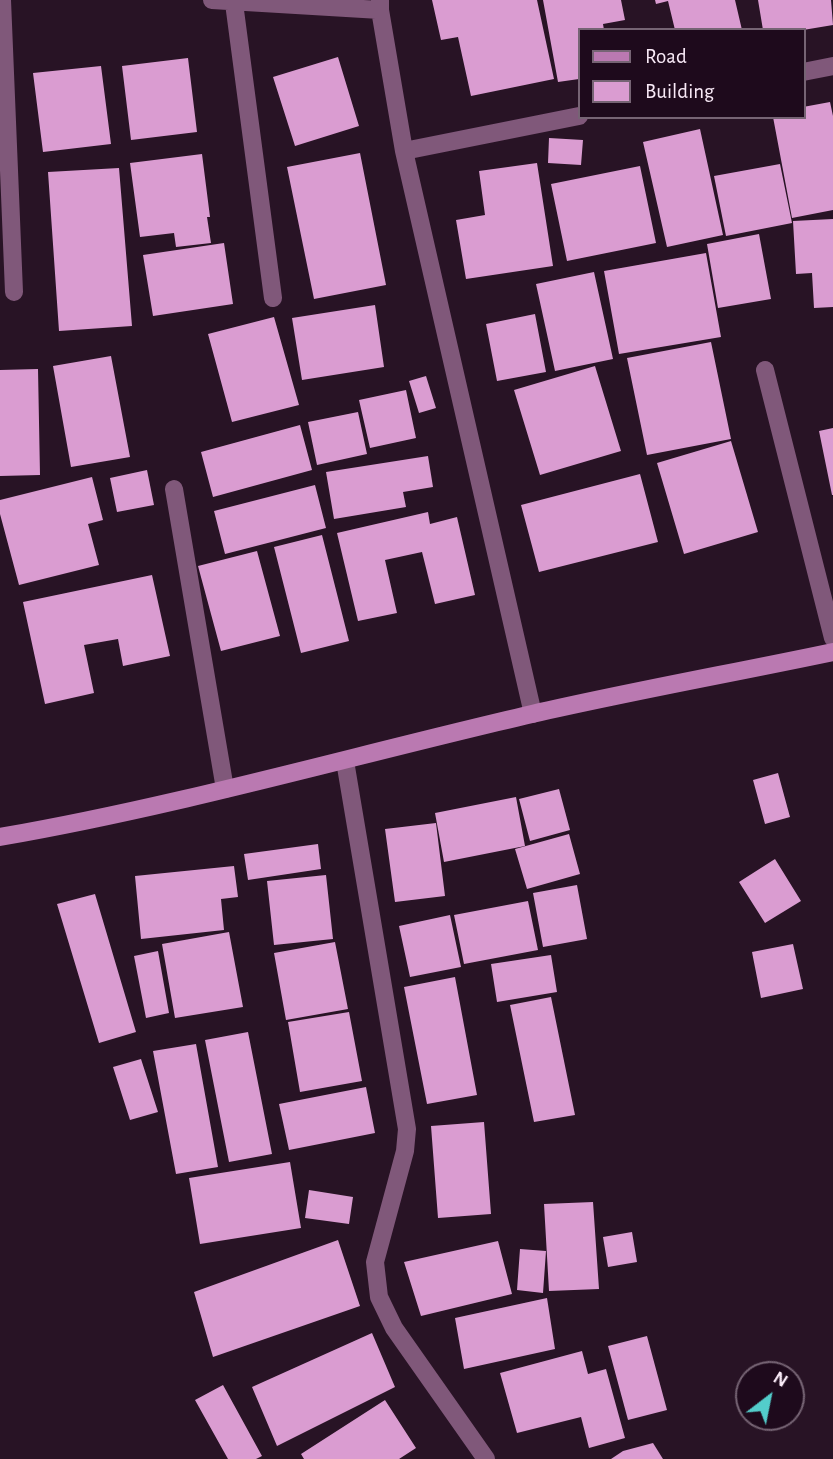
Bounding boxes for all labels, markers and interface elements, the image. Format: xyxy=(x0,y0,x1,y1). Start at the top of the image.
legend xyxy=(578,28,805,119)
text: Road xyxy=(645,46,687,67)
text: Building xyxy=(645,81,714,102)
north arrow xyxy=(735,1361,805,1431)
text: N xyxy=(770,1368,791,1391)

